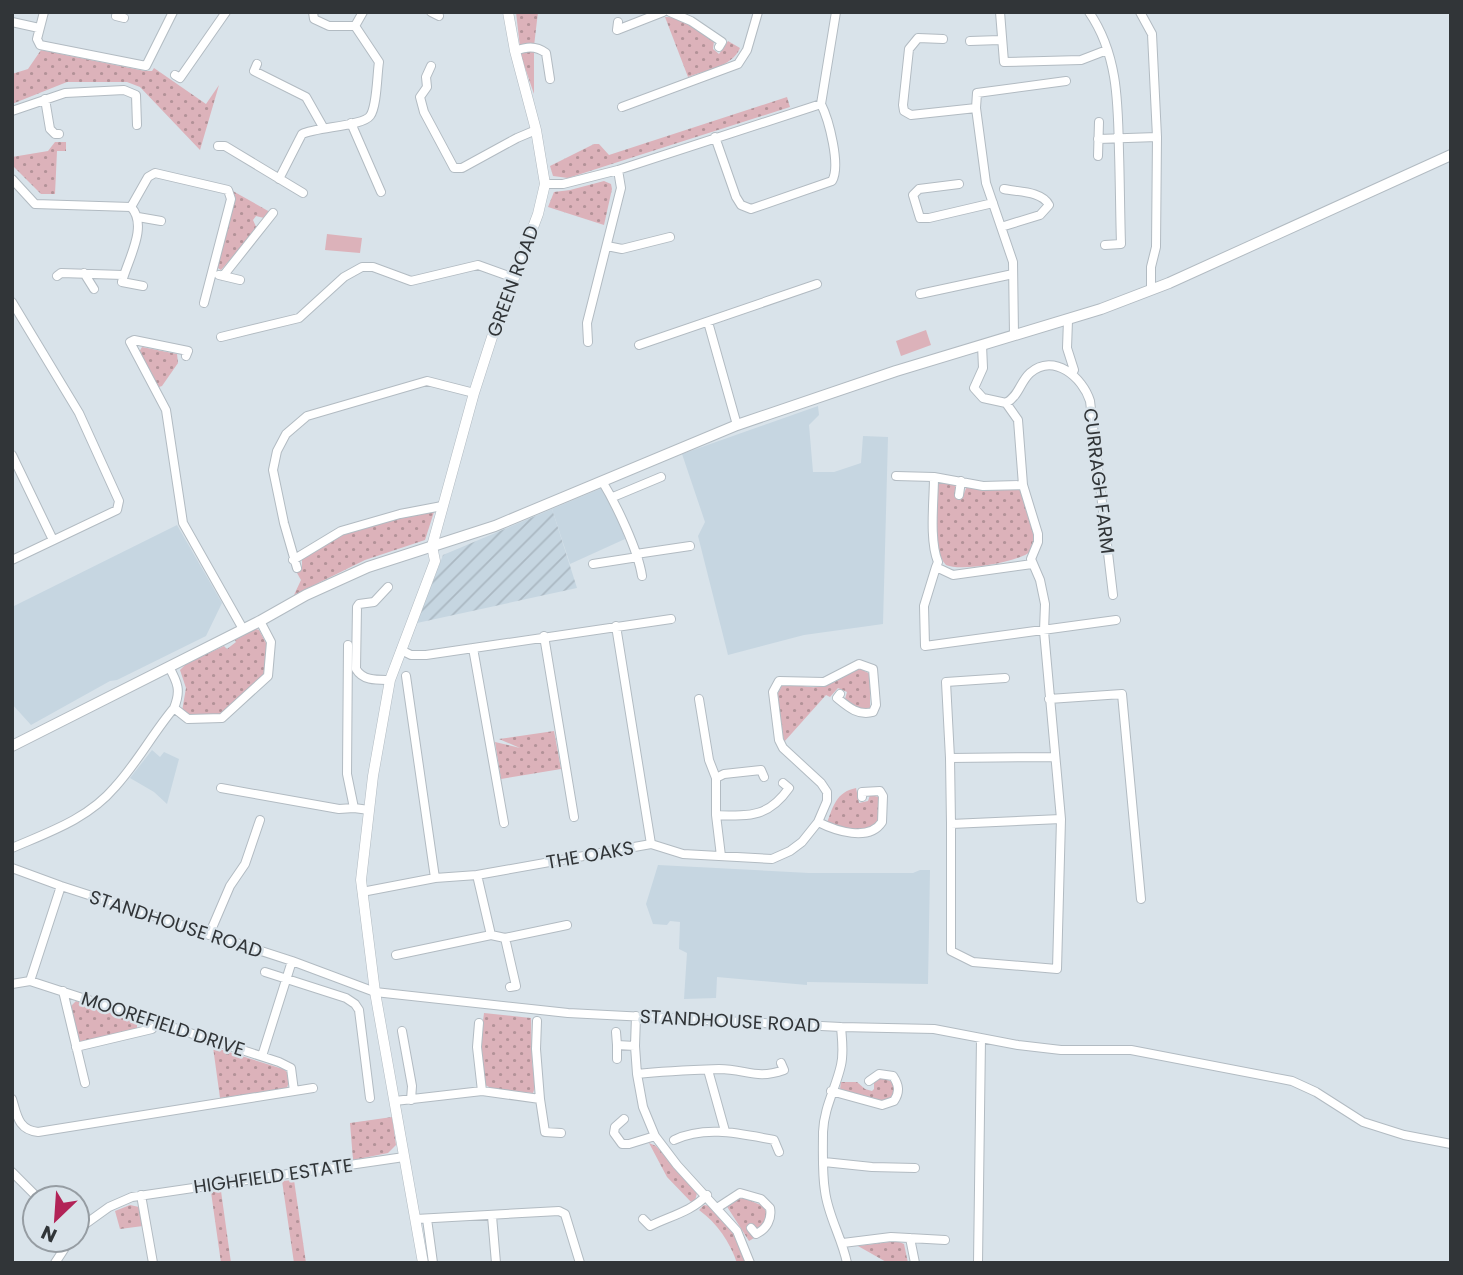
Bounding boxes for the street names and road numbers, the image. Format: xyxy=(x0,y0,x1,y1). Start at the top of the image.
street label: GREEN ROAD xyxy=(480,221,546,341)
street label: CURRAGH FARM xyxy=(1077,407,1121,555)
street label: THE OAKS xyxy=(544,834,636,876)
street label: STANDHOUSE ROAD xyxy=(86,883,266,965)
street label: MOOREFIELD DRIVE xyxy=(78,985,248,1063)
street label: STANDHOUSE ROAD xyxy=(639,1003,821,1039)
street label: HIGHFIELD ESTATE xyxy=(192,1151,354,1201)

